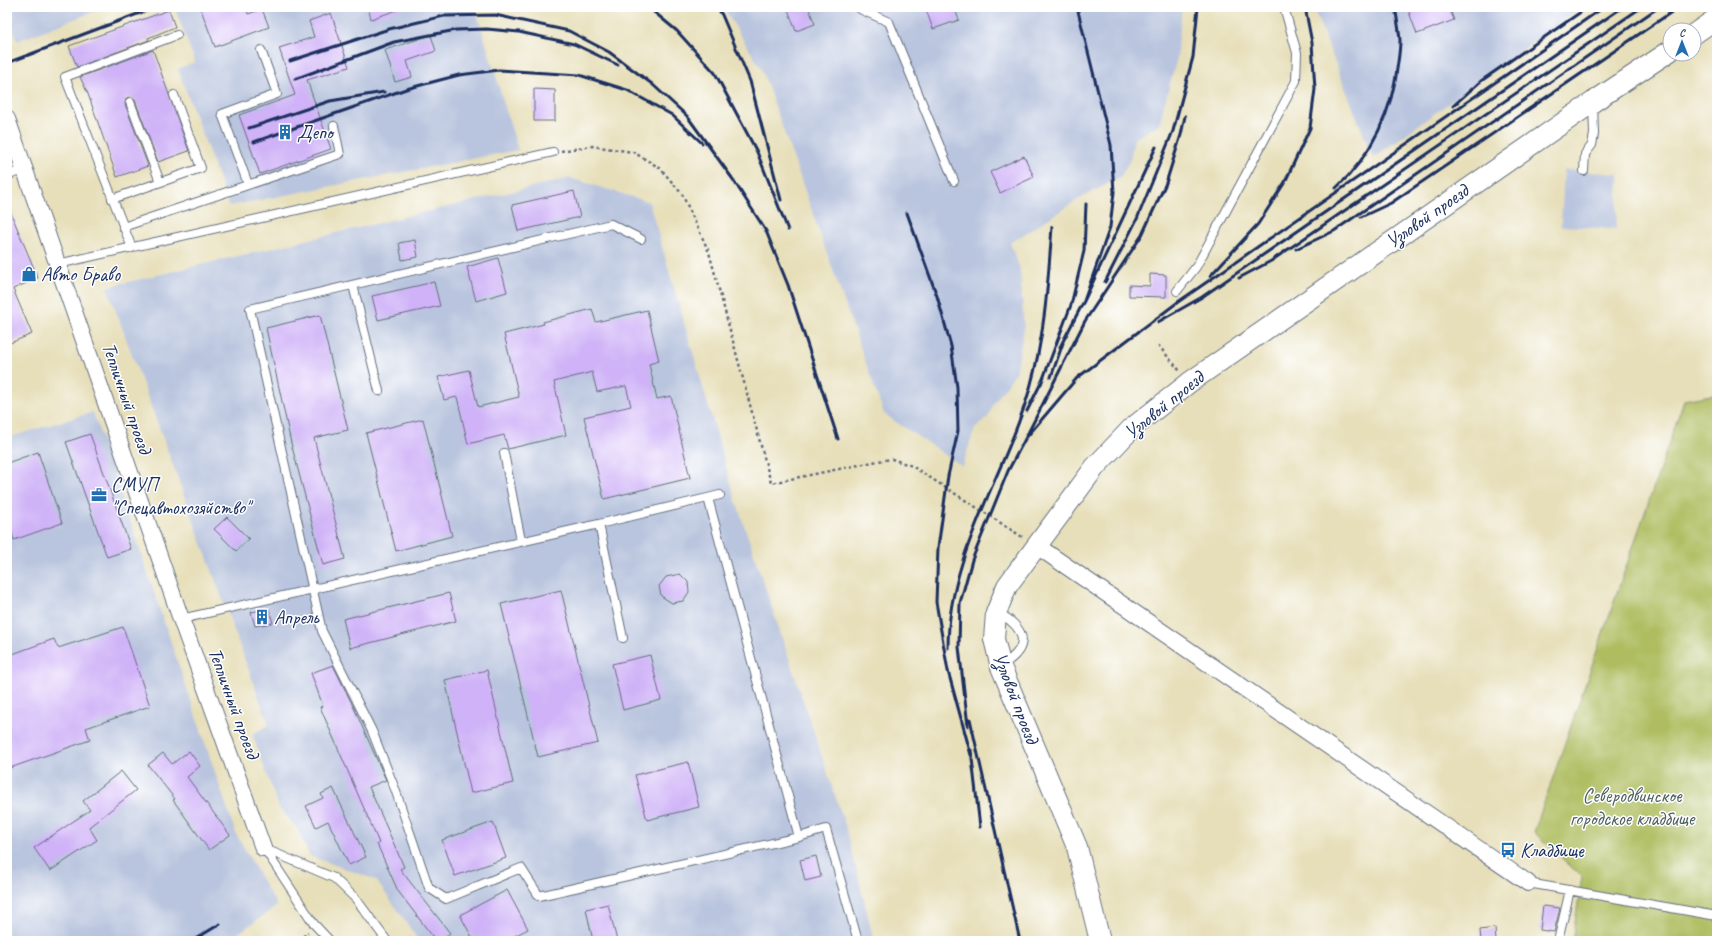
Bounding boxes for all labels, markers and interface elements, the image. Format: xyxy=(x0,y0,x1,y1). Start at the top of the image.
north arrow xyxy=(1662,22,1702,62)
text: С xyxy=(1679,25,1686,39)
place label: Депо xyxy=(297,120,335,145)
building icon: Депо xyxy=(276,123,294,141)
street label: Узловой проезд xyxy=(1381,177,1475,254)
place label: Авто Браво xyxy=(41,262,121,287)
shop icon: Авто Браво xyxy=(20,265,38,283)
street label: Тепличный проезд xyxy=(96,339,158,459)
street label: Узловой проезд xyxy=(1119,364,1211,446)
place label: СМУП "Спецавтохозяйство" xyxy=(111,472,254,520)
office icon: СМУП "Спецавтохозяйство" xyxy=(90,486,108,504)
place label: Апрель xyxy=(274,605,320,630)
building icon: Апрель xyxy=(253,608,271,626)
street label: Тепличный проезд xyxy=(202,644,266,764)
street label: Узловой проезд xyxy=(986,649,1045,749)
park label: Северодвинское городское кладбище xyxy=(1570,783,1696,831)
place label: Кладбище xyxy=(1520,838,1585,863)
bus stop icon: Кладбище xyxy=(1499,841,1517,859)

